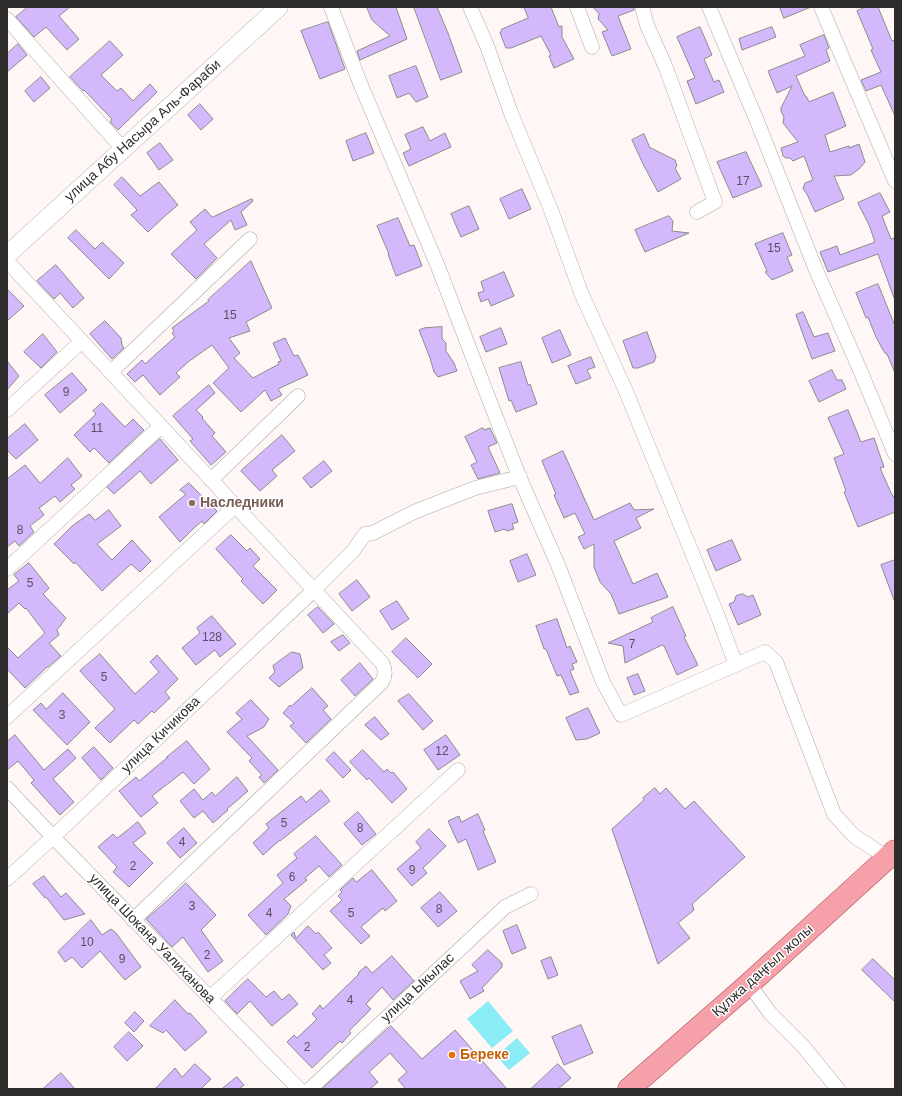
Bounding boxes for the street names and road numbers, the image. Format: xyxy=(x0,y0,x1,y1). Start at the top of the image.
street label: улица Абу Насыра Аль-Фараби xyxy=(62,56,224,206)
street label: улица Кичикова xyxy=(118,693,204,777)
street label: улица Шокана Уалиханова xyxy=(85,870,219,1008)
street label: Құлжа даңғыл жолы xyxy=(709,921,817,1021)
street label: улица Ыкылас xyxy=(378,950,458,1026)

